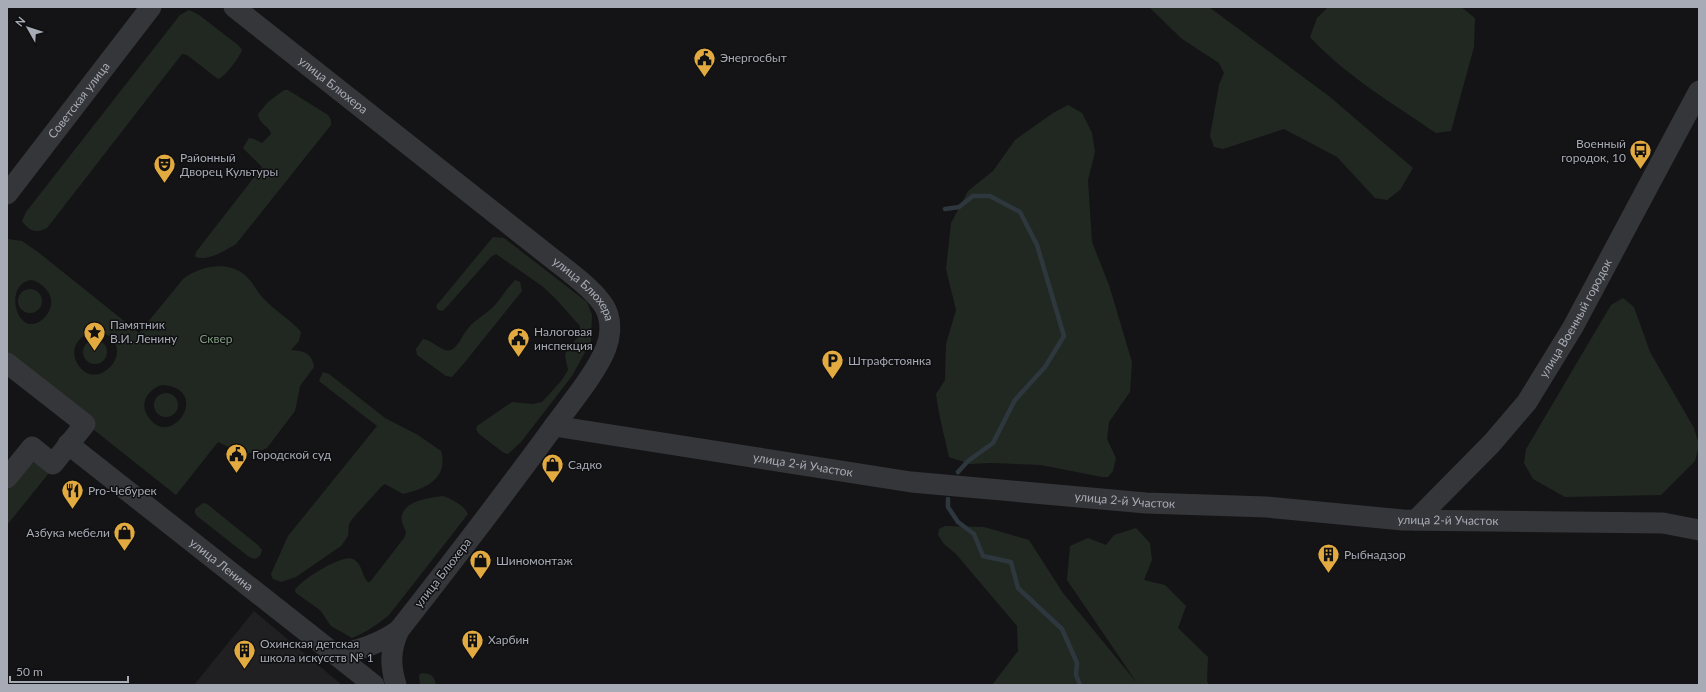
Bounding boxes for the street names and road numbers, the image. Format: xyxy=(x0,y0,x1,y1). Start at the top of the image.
street label: улица Блюхера xyxy=(296,53,371,117)
street label: Советская улица xyxy=(44,59,113,141)
street label: улица Блюхера xyxy=(550,253,617,322)
street label: улица Военный городок xyxy=(1536,256,1615,380)
street label: улица 2-й Участок xyxy=(752,449,855,480)
street label: улица 2-й Участок xyxy=(1074,489,1176,511)
street label: улица 2-й Участок xyxy=(1397,512,1499,528)
street label: улица Ленина xyxy=(187,534,256,594)
street label: улица Блюхера xyxy=(411,535,474,610)

